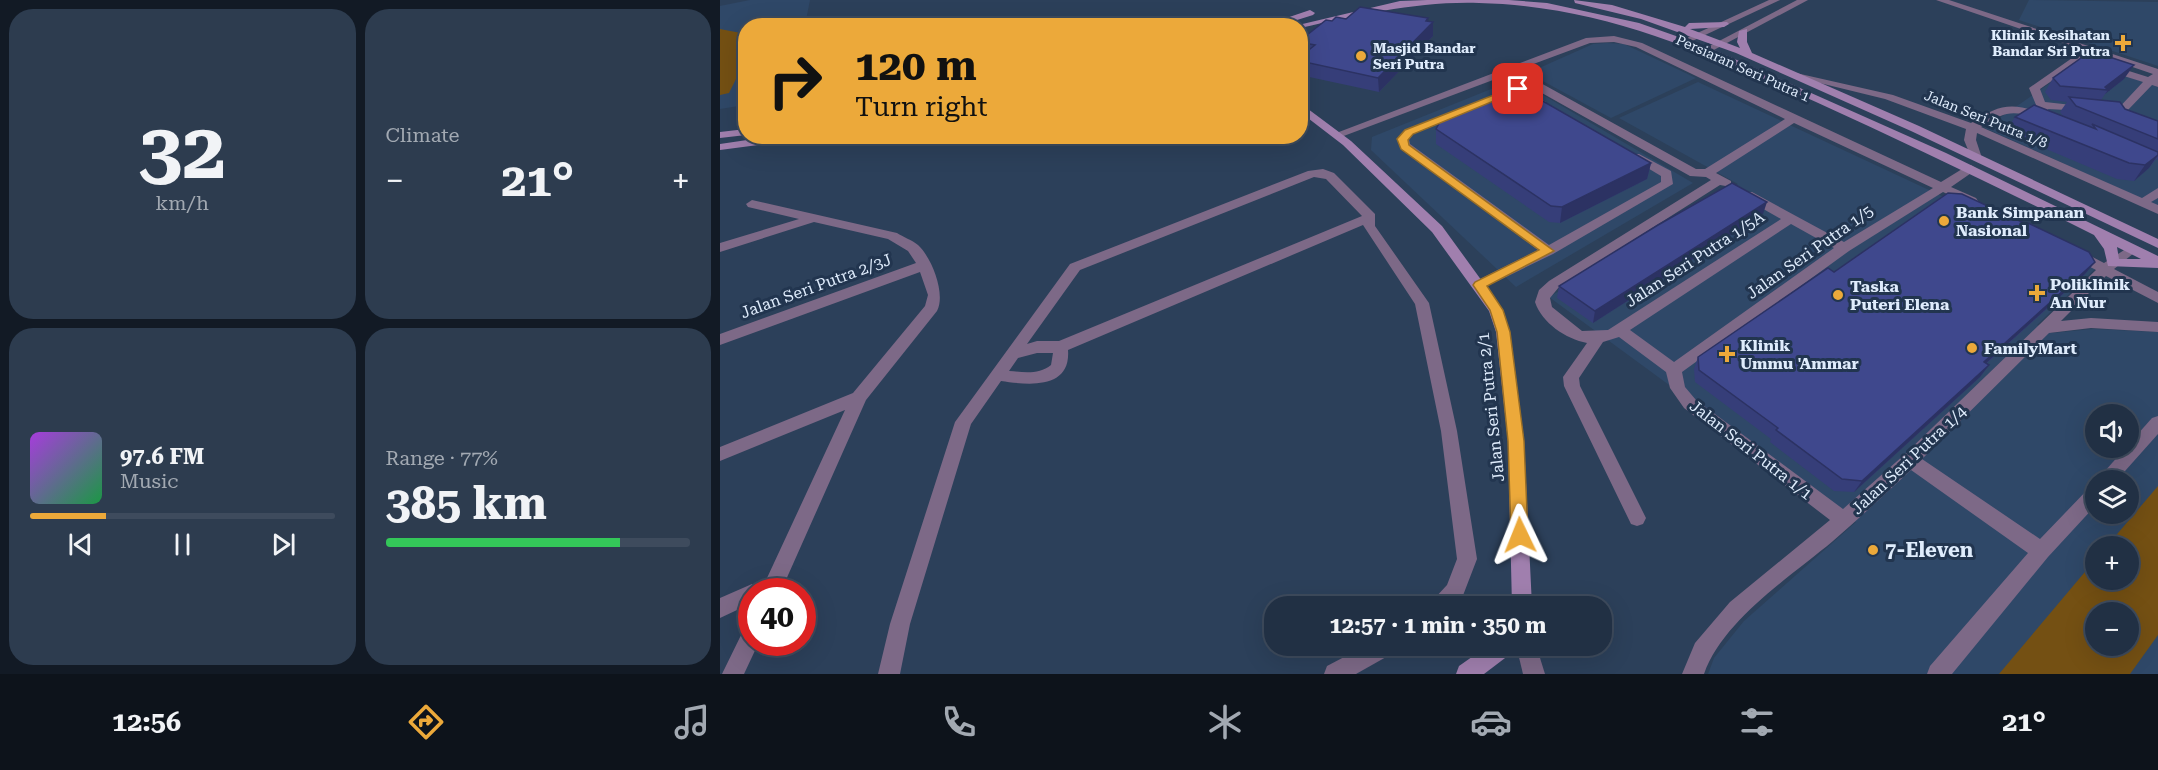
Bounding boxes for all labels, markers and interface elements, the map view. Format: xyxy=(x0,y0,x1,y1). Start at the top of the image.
place label: Klinik Kesihatan Bandar Sri Putra xyxy=(1991,27,2111,59)
street label: Persiaran Seri Putra 1 xyxy=(1674,31,1813,105)
marker: Klinik Kesihatan Bandar Sri Putra xyxy=(2114,34,2132,52)
place label: Masjid Bandar Seri Putra xyxy=(1373,40,1476,72)
text: 120 m xyxy=(855,41,977,90)
icon: right xyxy=(756,42,834,120)
marker: Masjid Bandar Seri Putra xyxy=(1354,49,1368,63)
pin xyxy=(1492,63,1543,114)
icon: arrive xyxy=(1501,72,1534,105)
street label: Jalan Seri Putra 1/8 xyxy=(1922,87,2050,151)
text: Turn right xyxy=(855,91,988,123)
text: 32 xyxy=(139,106,226,197)
text: Climate xyxy=(386,123,460,147)
text: 21° xyxy=(501,154,574,207)
text: − xyxy=(386,161,404,200)
text: + xyxy=(672,161,690,200)
text: km/h xyxy=(155,191,209,215)
street label: Jalan Seri Putra 1/5 xyxy=(1743,201,1877,303)
place label: Bank Simpanan Nasional xyxy=(1956,203,2085,240)
street label: Jalan Seri Putra 1/5A xyxy=(1622,207,1769,311)
marker: Bank Simpanan Nasional xyxy=(1937,214,1951,228)
street label: Jalan Seri Putra 2/3J xyxy=(738,250,894,322)
place label: Poliklinik An Nur xyxy=(2050,275,2130,312)
place label: Taska Puteri Elena xyxy=(1850,277,1950,314)
marker: Poliklinik An Nur xyxy=(2028,284,2046,302)
marker: Taska Puteri Elena xyxy=(1831,288,1845,302)
street label: Jalan Seri Putra 2/1 xyxy=(1474,331,1508,483)
place label: Klinik Ummu 'Ammar xyxy=(1740,336,1859,373)
place label: FamilyMart xyxy=(1984,339,2077,358)
marker: FamilyMart xyxy=(1965,341,1979,355)
marker: Klinik Ummu 'Ammar xyxy=(1718,345,1736,363)
street label: Jalan Seri Putra 1/1 xyxy=(1686,396,1816,504)
street label: Jalan Seri Putra 1/4 xyxy=(1848,402,1970,518)
map controls xyxy=(2085,404,2139,656)
button: sound xyxy=(2085,404,2139,458)
text: 97.6 FM xyxy=(120,444,204,469)
text: Range · 77% xyxy=(386,446,498,470)
text: Music xyxy=(120,469,179,493)
button: layers xyxy=(2085,470,2139,524)
text: 385 km xyxy=(386,477,547,530)
position arrow xyxy=(1488,503,1552,567)
icon: previous xyxy=(64,528,97,561)
icon: pause xyxy=(166,528,199,561)
icon: next xyxy=(267,528,300,561)
button: + xyxy=(2085,536,2139,590)
place label: 7-Eleven xyxy=(1885,538,1974,562)
marker: 7-Eleven xyxy=(1866,543,1880,557)
speed limit sign: 40 xyxy=(738,578,816,656)
button: − xyxy=(2085,602,2139,656)
text: 12:57 · 1 min · 350 m xyxy=(1329,613,1547,638)
icon: directions xyxy=(405,701,447,743)
icon: music xyxy=(671,701,713,743)
icon: phone xyxy=(938,701,980,743)
icon: climate xyxy=(1204,701,1246,743)
icon: car xyxy=(1470,701,1512,743)
icon: filters xyxy=(1736,701,1778,743)
text: 12:56 xyxy=(112,706,181,738)
text: 21° xyxy=(2002,706,2046,738)

